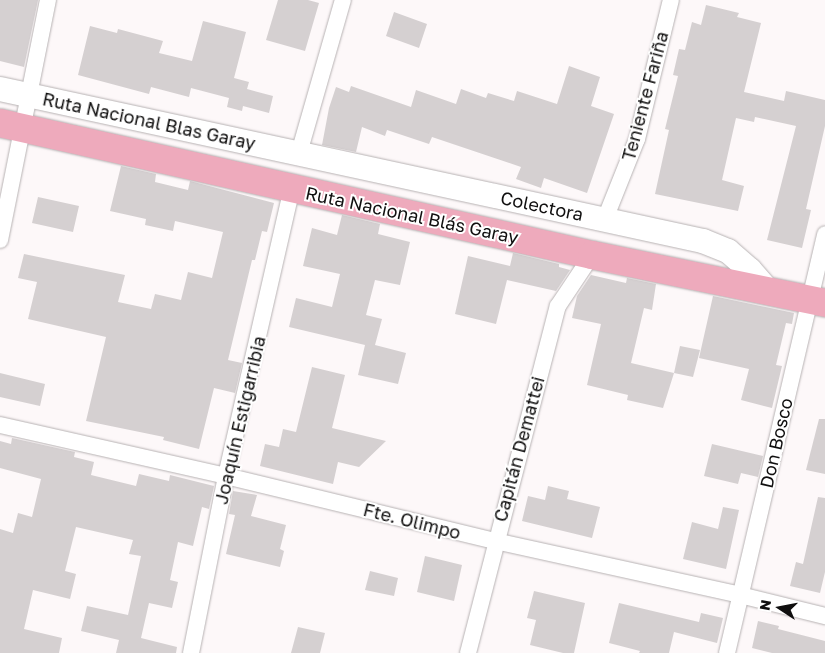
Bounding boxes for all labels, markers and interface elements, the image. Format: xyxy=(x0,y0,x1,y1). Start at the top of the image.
street label: Teniente Fariña xyxy=(617,29,673,163)
street label: Ruta Nacional Blas Garay xyxy=(41,88,257,154)
street label: Ruta Nacional Blás Garay xyxy=(304,182,520,248)
street label: Colectora xyxy=(499,187,585,225)
street label: Joaquín Estigarribia xyxy=(210,334,270,506)
street label: Capitán Demattei xyxy=(489,374,549,524)
street label: Don Bosco xyxy=(755,396,797,490)
street label: Fte. Olimpo xyxy=(361,498,463,544)
north arrow xyxy=(755,583,805,633)
text: N xyxy=(755,598,774,612)

